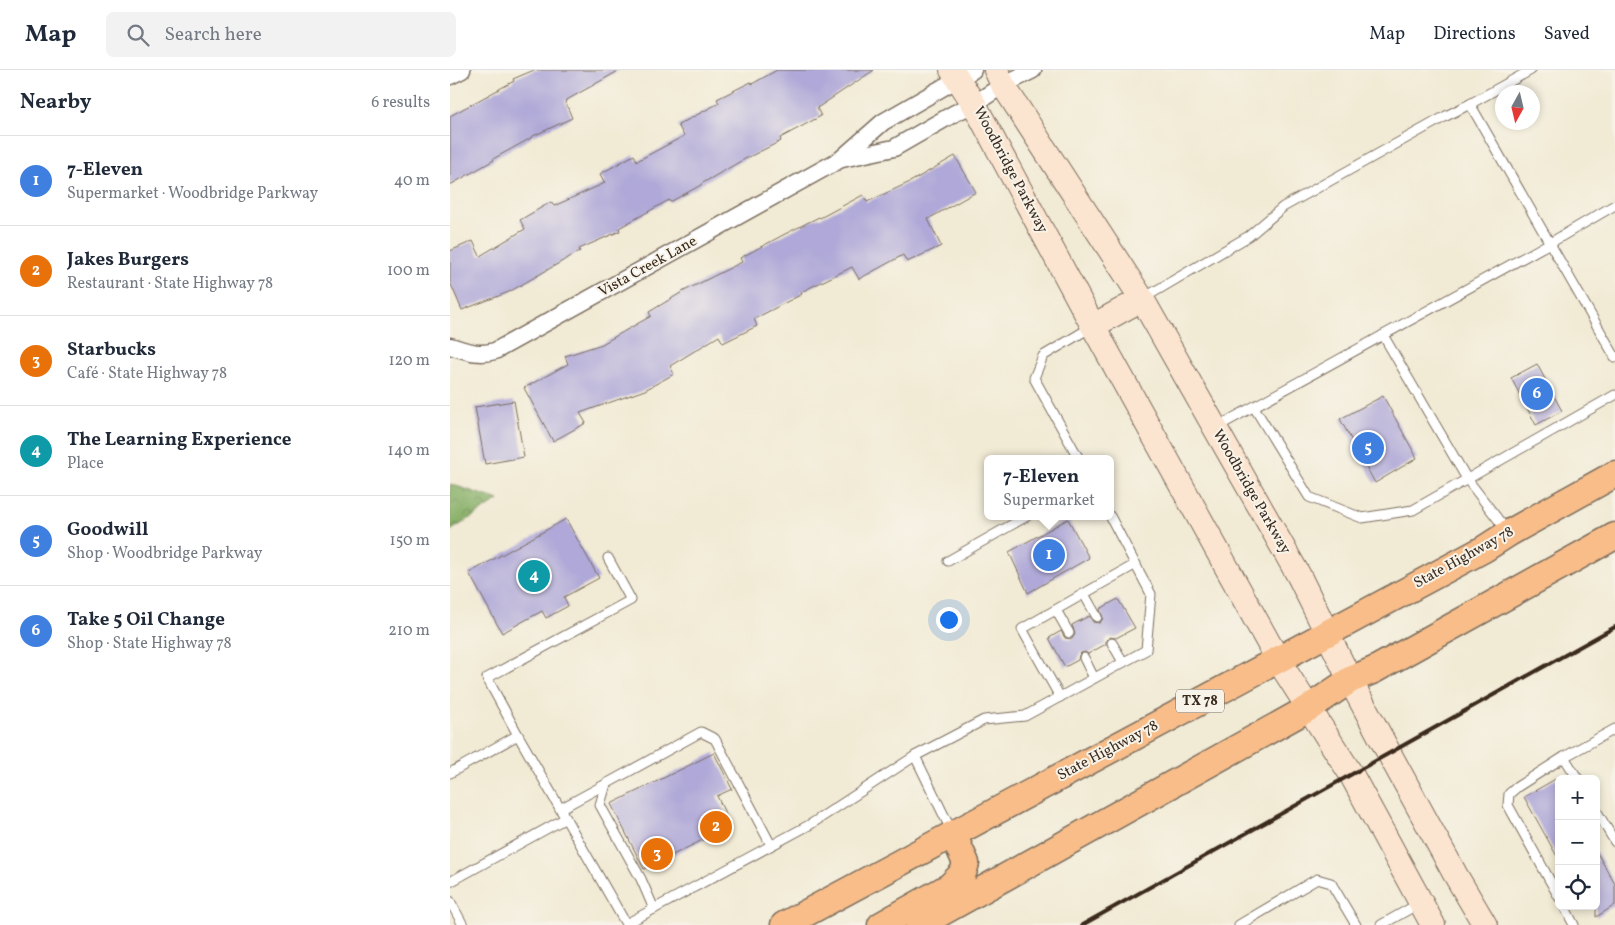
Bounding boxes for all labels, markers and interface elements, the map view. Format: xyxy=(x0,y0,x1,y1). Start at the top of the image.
search box xyxy=(106,12,456,57)
text: Map xyxy=(25,18,76,52)
icon: search xyxy=(124,21,152,49)
text: Search here xyxy=(164,22,262,48)
text: Map xyxy=(1369,22,1405,47)
text: Directions xyxy=(1433,22,1516,47)
text: Saved xyxy=(1544,22,1590,47)
north arrow xyxy=(1495,85,1540,130)
text: Nearby xyxy=(20,88,91,117)
text: 6 results xyxy=(371,92,430,114)
street label: Woodbridge Parkway xyxy=(968,103,1052,237)
text: 7-Eleven xyxy=(67,157,143,183)
text: 1 xyxy=(33,170,39,192)
text: 40 m xyxy=(394,170,430,192)
text: Supermarket · Woodbridge Parkway xyxy=(67,183,318,205)
street label: Vista Creek Lane xyxy=(595,231,701,303)
text: Jakes Burgers xyxy=(67,247,189,273)
text: 2 xyxy=(32,260,40,282)
text: 100 m xyxy=(387,260,430,282)
text: Restaurant · State Highway 78 xyxy=(67,273,273,295)
text: Starbucks xyxy=(67,337,156,363)
text: 3 xyxy=(32,350,40,372)
text: 120 m xyxy=(388,350,430,372)
text: Café · State Highway 78 xyxy=(67,363,227,385)
pin: 6 xyxy=(1521,375,1553,413)
street label: Woodbridge Parkway xyxy=(1207,426,1295,558)
text: The Learning Experience xyxy=(67,427,291,453)
pin: 5 xyxy=(1352,429,1384,467)
text: 4 xyxy=(31,440,41,462)
text: 140 m xyxy=(388,440,430,462)
text: Place xyxy=(67,453,104,475)
popup xyxy=(984,455,1114,520)
text: 7-Eleven xyxy=(1003,464,1079,490)
text: Supermarket xyxy=(1003,490,1095,512)
text: Goodwill xyxy=(67,517,148,543)
street label: State Highway 78 xyxy=(1410,522,1518,594)
text: 5 xyxy=(32,530,40,552)
text: 150 m xyxy=(389,530,430,552)
pin: 1 xyxy=(1033,536,1065,574)
text: Shop · Woodbridge Parkway xyxy=(67,543,262,565)
pin: 4 xyxy=(518,557,550,595)
text: Take 5 Oil Change xyxy=(67,607,225,633)
your location xyxy=(936,607,962,633)
text: 6 xyxy=(32,620,40,642)
text: 210 m xyxy=(388,620,430,642)
text: Shop · State Highway 78 xyxy=(67,633,232,655)
road number: TX 78 xyxy=(1176,690,1224,712)
street label: State Highway 78 xyxy=(1054,716,1162,786)
map controls xyxy=(1555,775,1600,910)
button: + xyxy=(1555,775,1600,820)
pin: 2 xyxy=(700,808,732,846)
button: − xyxy=(1555,820,1600,865)
pin: 3 xyxy=(641,835,673,873)
button: locate xyxy=(1555,865,1600,910)

